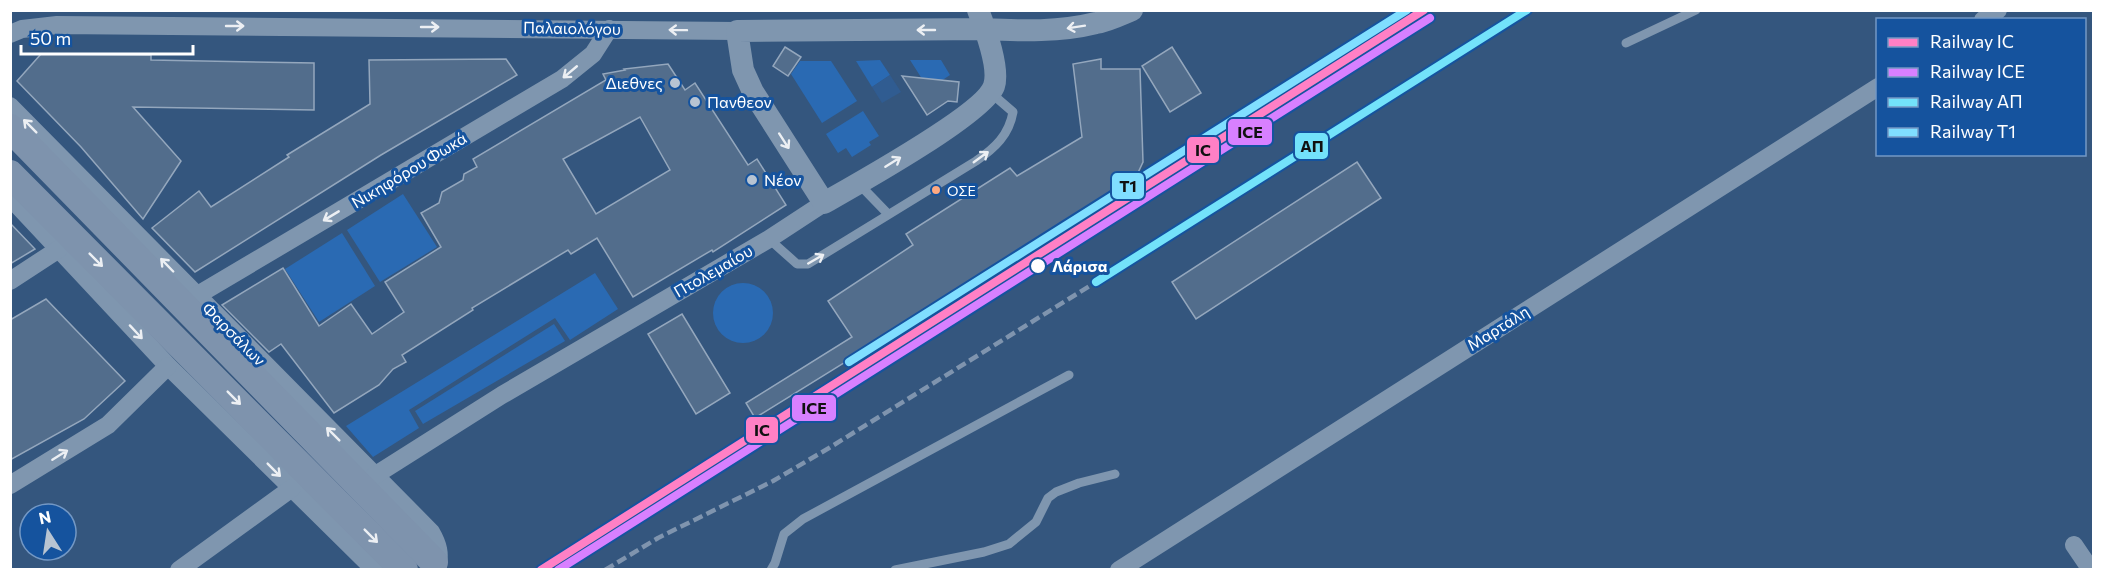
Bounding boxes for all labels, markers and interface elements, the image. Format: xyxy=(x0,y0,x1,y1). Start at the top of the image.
street label: Παλαιολόγου xyxy=(523,17,621,38)
scale bar xyxy=(21,18,194,56)
legend xyxy=(1876,18,2086,156)
one-way arrow xyxy=(225,20,245,32)
one-way arrow xyxy=(420,21,440,33)
one-way arrow xyxy=(1066,21,1086,32)
one-way arrow xyxy=(669,24,689,36)
one-way arrow xyxy=(917,24,937,36)
text: 50 m xyxy=(30,27,71,49)
text: Railway IC xyxy=(1930,30,2014,52)
text: Railway ICE xyxy=(1930,60,2025,82)
one-way arrow xyxy=(563,65,578,79)
place label: Διεθνες xyxy=(605,73,663,92)
marker: Διεθνες xyxy=(668,76,682,90)
text: Railway ΑΠ xyxy=(1930,90,2023,112)
place label: Πανθεον xyxy=(707,92,772,111)
marker: Πανθεον xyxy=(688,95,702,109)
one-way arrow xyxy=(23,118,38,133)
line badge: ICE xyxy=(1227,118,1273,146)
text: Railway T1 xyxy=(1930,120,2016,142)
text: ICE xyxy=(1237,122,1263,141)
street label: Νικηφόρου Φωκά xyxy=(348,128,470,211)
one-way arrow xyxy=(779,132,791,149)
line badge: ΑΠ xyxy=(1294,132,1329,160)
line badge: IC xyxy=(1186,136,1220,164)
text: ΑΠ xyxy=(1300,136,1324,155)
text: IC xyxy=(1195,140,1211,159)
one-way arrow xyxy=(973,151,989,163)
one-way arrow xyxy=(884,156,901,169)
place label: Νέον xyxy=(764,170,801,189)
line badge: T1 xyxy=(1111,172,1145,200)
marker: Νέον xyxy=(745,173,759,187)
text: T1 xyxy=(1119,176,1137,195)
place label: ΟΣΕ xyxy=(947,182,976,199)
marker: ΟΣΕ xyxy=(930,184,942,196)
one-way arrow xyxy=(323,210,340,222)
street label: Πτολεμαίου xyxy=(670,240,755,301)
one-way arrow xyxy=(89,253,104,268)
one-way arrow xyxy=(807,253,824,265)
place label: Λάρισα xyxy=(1052,256,1108,275)
marker: Λάρισα xyxy=(1029,257,1047,275)
one-way arrow xyxy=(159,258,174,273)
street label: Φαρσάλων xyxy=(199,298,270,369)
street label: Μαρτάλη xyxy=(1463,301,1532,354)
one-way arrow xyxy=(129,324,143,339)
one-way arrow xyxy=(226,391,241,406)
line badge: ICE xyxy=(791,394,837,422)
text: ICE xyxy=(801,398,827,417)
line badge: IC xyxy=(745,416,779,444)
text: IC xyxy=(754,420,770,439)
one-way arrow xyxy=(325,427,340,442)
one-way arrow xyxy=(51,448,68,460)
one-way arrow xyxy=(266,463,281,478)
north arrow xyxy=(18,502,78,562)
text: N xyxy=(37,506,53,527)
one-way arrow xyxy=(364,529,379,544)

